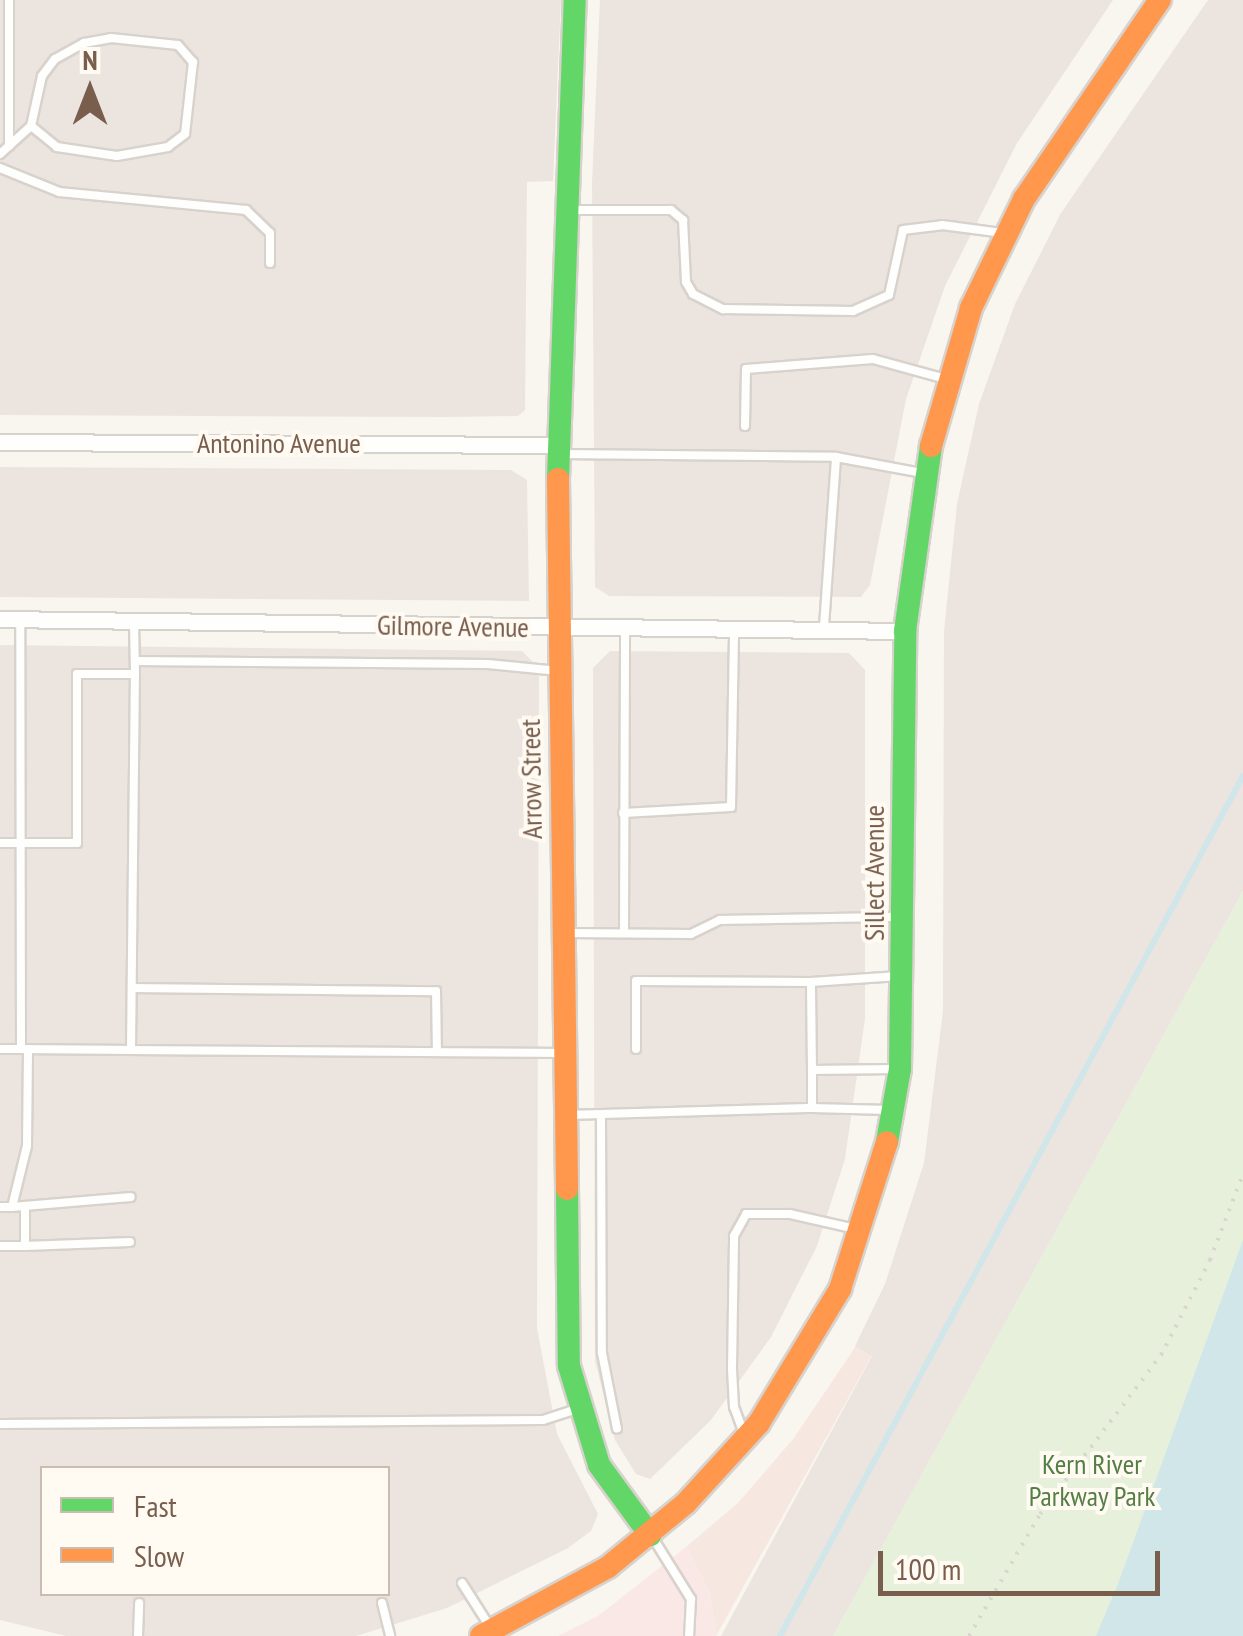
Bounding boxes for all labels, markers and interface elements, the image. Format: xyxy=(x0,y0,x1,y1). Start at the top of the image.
north arrow xyxy=(40,40,140,140)
text: N xyxy=(82,41,98,78)
street label: Antonino Avenue xyxy=(197,426,361,460)
street label: Gilmore Avenue xyxy=(376,608,530,644)
street label: Arrow Street xyxy=(513,718,549,840)
street label: Sillect Avenue xyxy=(857,805,891,941)
park label: Kern River Parkway Park xyxy=(1028,1447,1156,1513)
legend xyxy=(40,1466,390,1596)
text: Fast xyxy=(134,1486,177,1525)
scale bar xyxy=(883,1531,1166,1593)
text: Slow xyxy=(134,1536,184,1575)
text: 100 m xyxy=(895,1549,961,1588)

